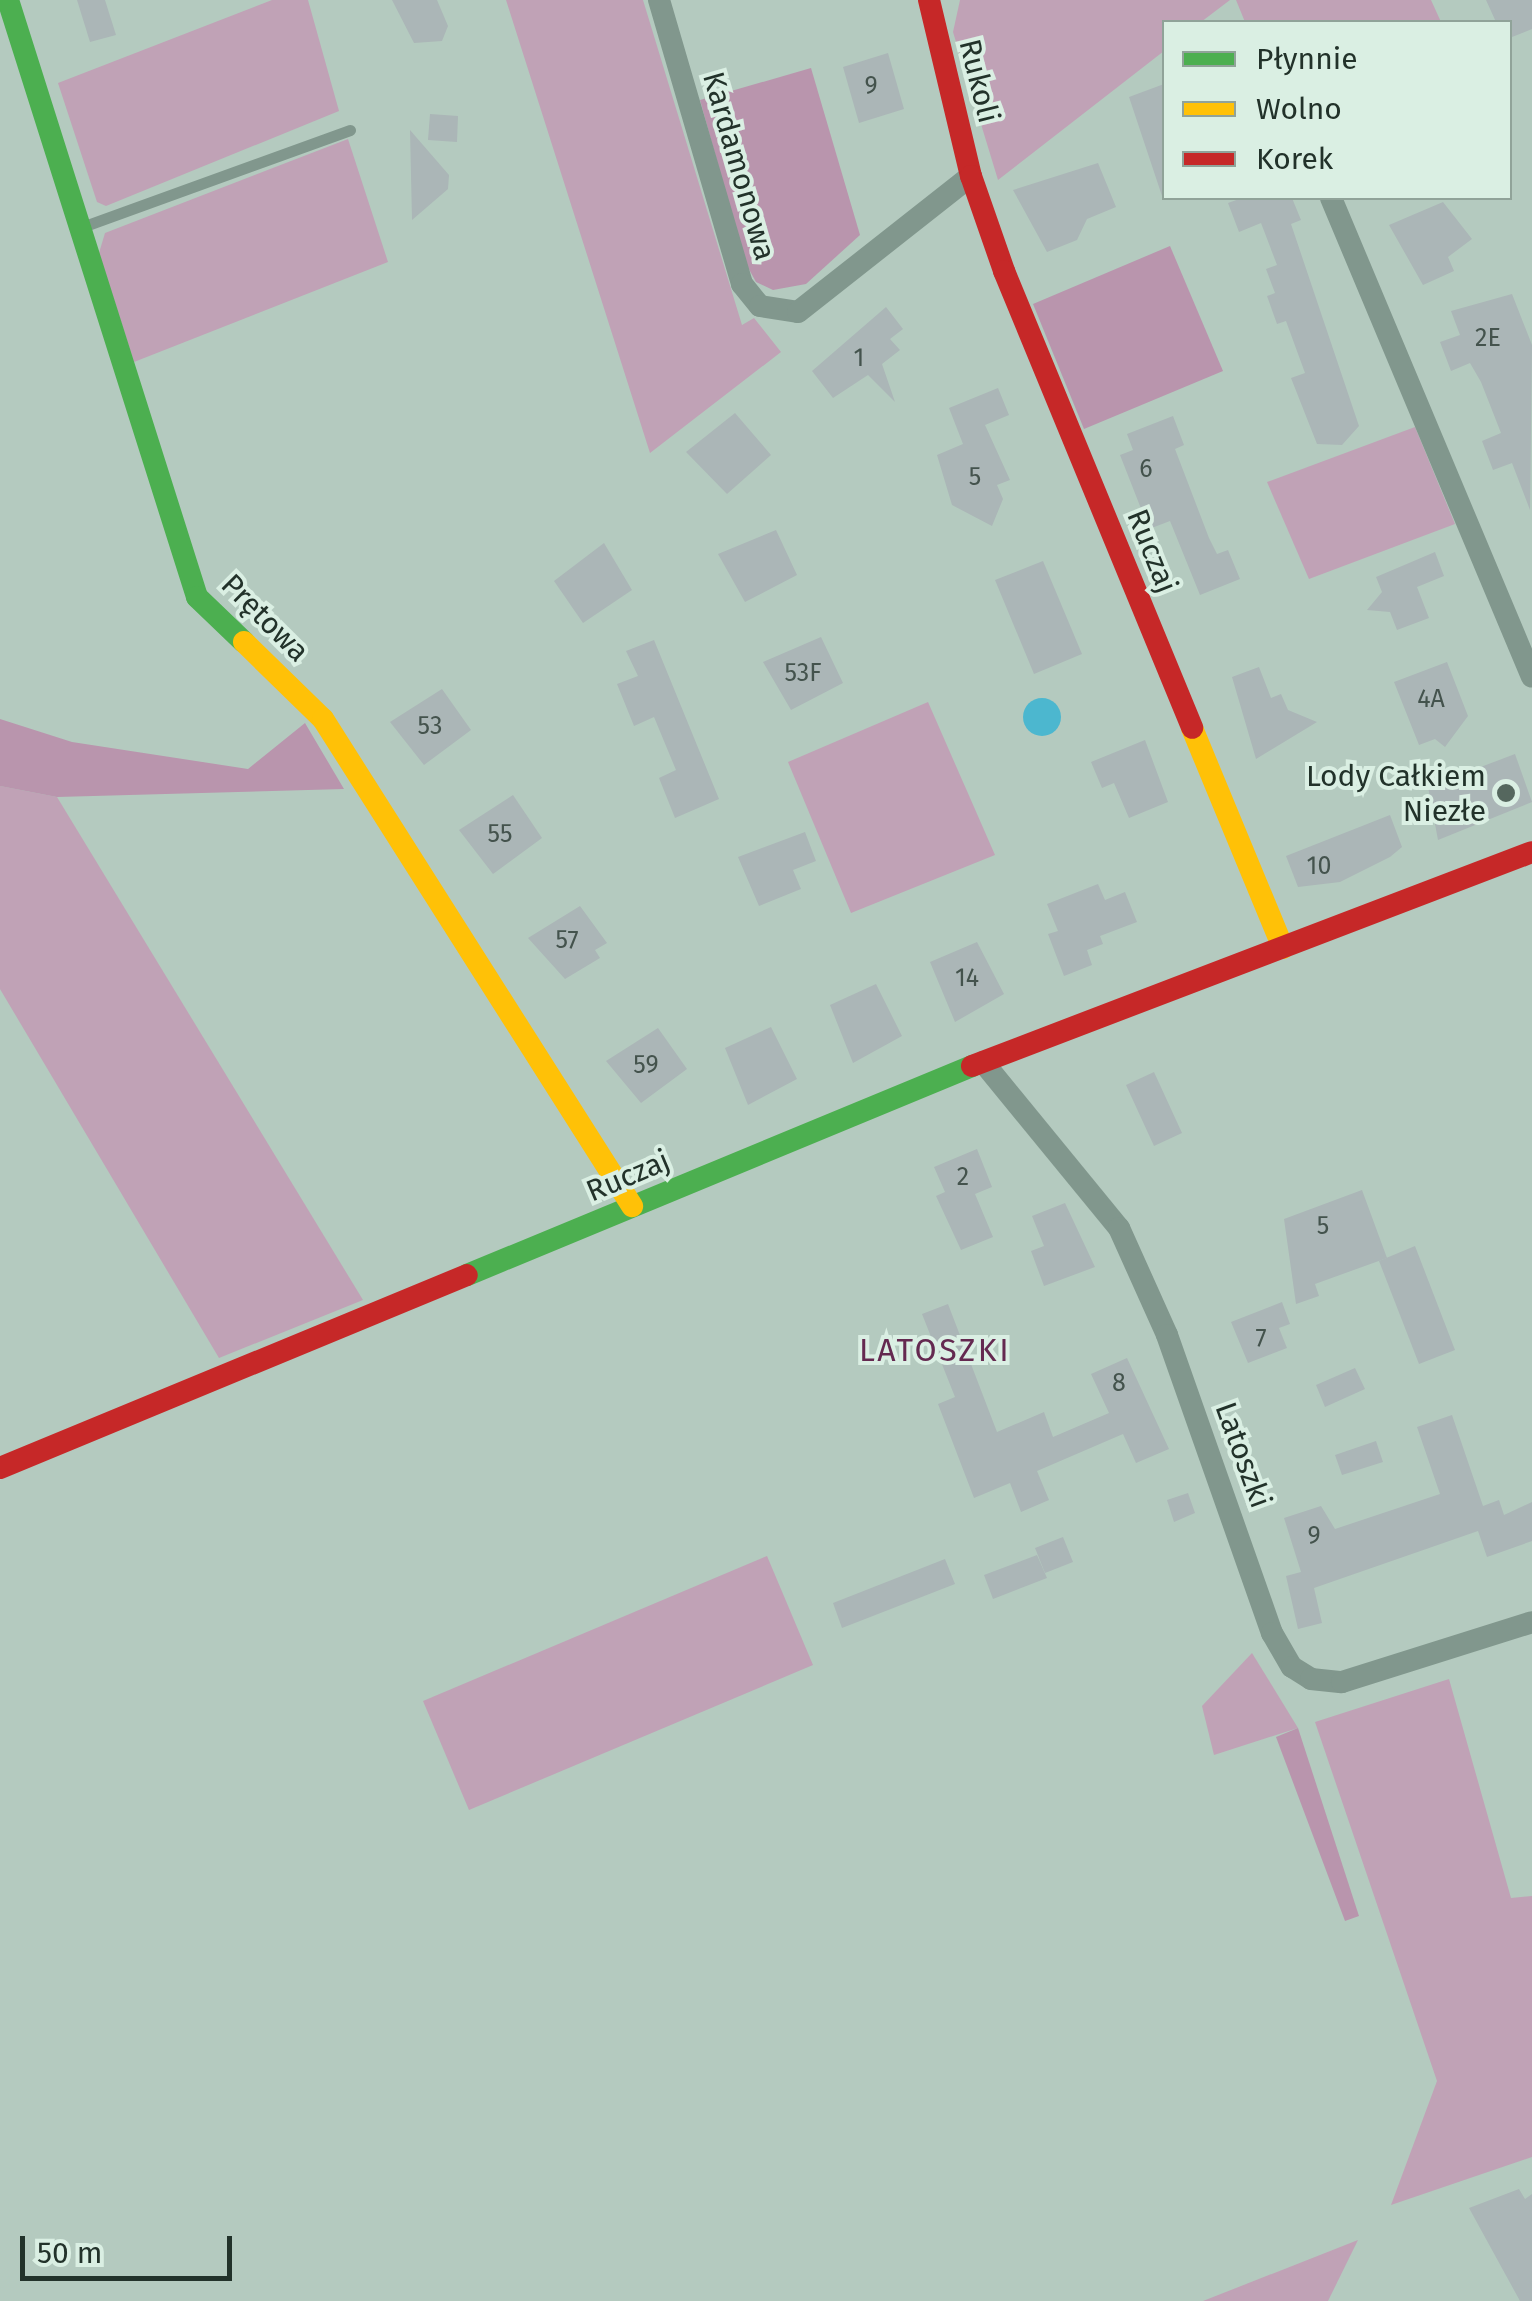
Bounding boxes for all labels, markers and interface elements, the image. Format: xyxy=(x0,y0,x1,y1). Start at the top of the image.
legend xyxy=(1162,20,1512,200)
street label: Rukoli xyxy=(951,35,1007,127)
text: Płynnie xyxy=(1256,41,1358,77)
street label: Kardamonowa xyxy=(695,68,783,264)
house number: 9 xyxy=(864,71,878,101)
text: Wolno xyxy=(1256,91,1342,127)
text: Korek xyxy=(1256,141,1333,177)
house number: 2E xyxy=(1475,323,1501,353)
house number: 1 xyxy=(854,343,864,373)
house number: 6 xyxy=(1139,454,1153,484)
house number: 5 xyxy=(969,462,981,492)
street label: Ruczaj xyxy=(1119,504,1185,598)
street label: Prętowa xyxy=(214,567,316,669)
house number: 53F xyxy=(784,658,822,688)
house number: 4A xyxy=(1417,684,1445,714)
house number: 53 xyxy=(418,711,442,741)
place label: Lody Całkiem Niezłe xyxy=(1306,758,1486,828)
marker: Lody Całkiem Niezłe xyxy=(1495,782,1517,804)
house number: 55 xyxy=(488,819,512,849)
house number: 10 xyxy=(1307,851,1331,881)
house number: 57 xyxy=(555,925,579,955)
house number: 14 xyxy=(955,963,979,993)
house number: 59 xyxy=(633,1050,659,1080)
street label: Ruczaj xyxy=(581,1142,675,1210)
house number: 2 xyxy=(957,1162,969,1192)
house number: 5 xyxy=(1317,1211,1329,1241)
house number: 7 xyxy=(1255,1323,1267,1353)
district label: LATOSZKI xyxy=(859,1331,1011,1369)
house number: 8 xyxy=(1112,1368,1126,1398)
street label: Latoszki xyxy=(1207,1397,1279,1513)
house number: 9 xyxy=(1307,1521,1321,1551)
scale bar xyxy=(25,2216,238,2278)
text: 50 m xyxy=(37,2235,102,2271)

